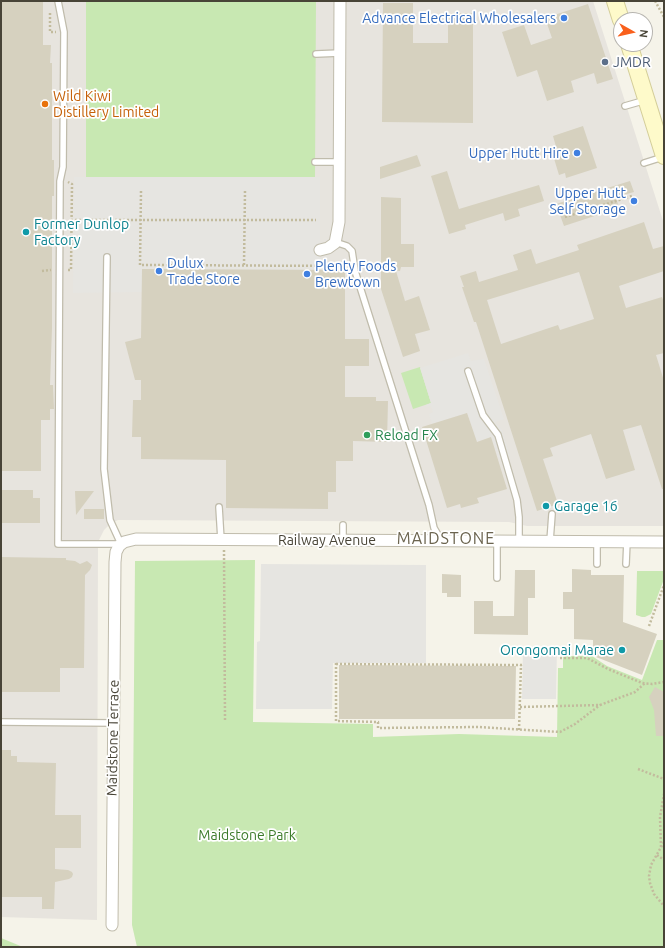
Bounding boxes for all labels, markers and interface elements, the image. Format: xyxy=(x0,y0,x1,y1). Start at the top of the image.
place label: Advance Electrical Wholesalers xyxy=(362,10,556,26)
north arrow xyxy=(613,12,653,52)
marker: Advance Electrical Wholesalers xyxy=(559,13,569,23)
text: N xyxy=(637,29,650,38)
place label: JMDR xyxy=(613,54,651,70)
marker: JMDR xyxy=(600,57,610,67)
place label: Wild Kiwi Distillery Limited xyxy=(53,88,159,120)
marker: Wild Kiwi Distillery Limited xyxy=(40,99,50,109)
place label: Upper Hutt Hire xyxy=(469,145,569,161)
marker: Upper Hutt Hire xyxy=(572,148,582,158)
place label: Upper Hutt Self Storage xyxy=(549,185,626,218)
marker: Upper Hutt Self Storage xyxy=(629,196,639,206)
place label: Former Dunlop Factory xyxy=(34,216,129,248)
marker: Former Dunlop Factory xyxy=(21,227,31,237)
place label: Dulux Trade Store xyxy=(167,255,240,288)
place label: Plenty Foods Brewtown xyxy=(315,258,396,290)
marker: Dulux Trade Store xyxy=(154,266,164,276)
marker: Plenty Foods Brewtown xyxy=(302,269,312,279)
place label: Reload FX xyxy=(375,427,438,443)
marker: Reload FX xyxy=(362,430,372,440)
place label: Garage 16 xyxy=(554,498,618,514)
marker: Garage 16 xyxy=(541,501,551,511)
district label: MAIDSTONE xyxy=(397,529,495,549)
street label: Railway Avenue xyxy=(278,532,376,548)
place label: Orongomai Marae xyxy=(500,642,614,658)
marker: Orongomai Marae xyxy=(617,645,627,655)
street label: Maidstone Terrace xyxy=(104,680,122,796)
park label: Maidstone Park xyxy=(198,827,296,843)

